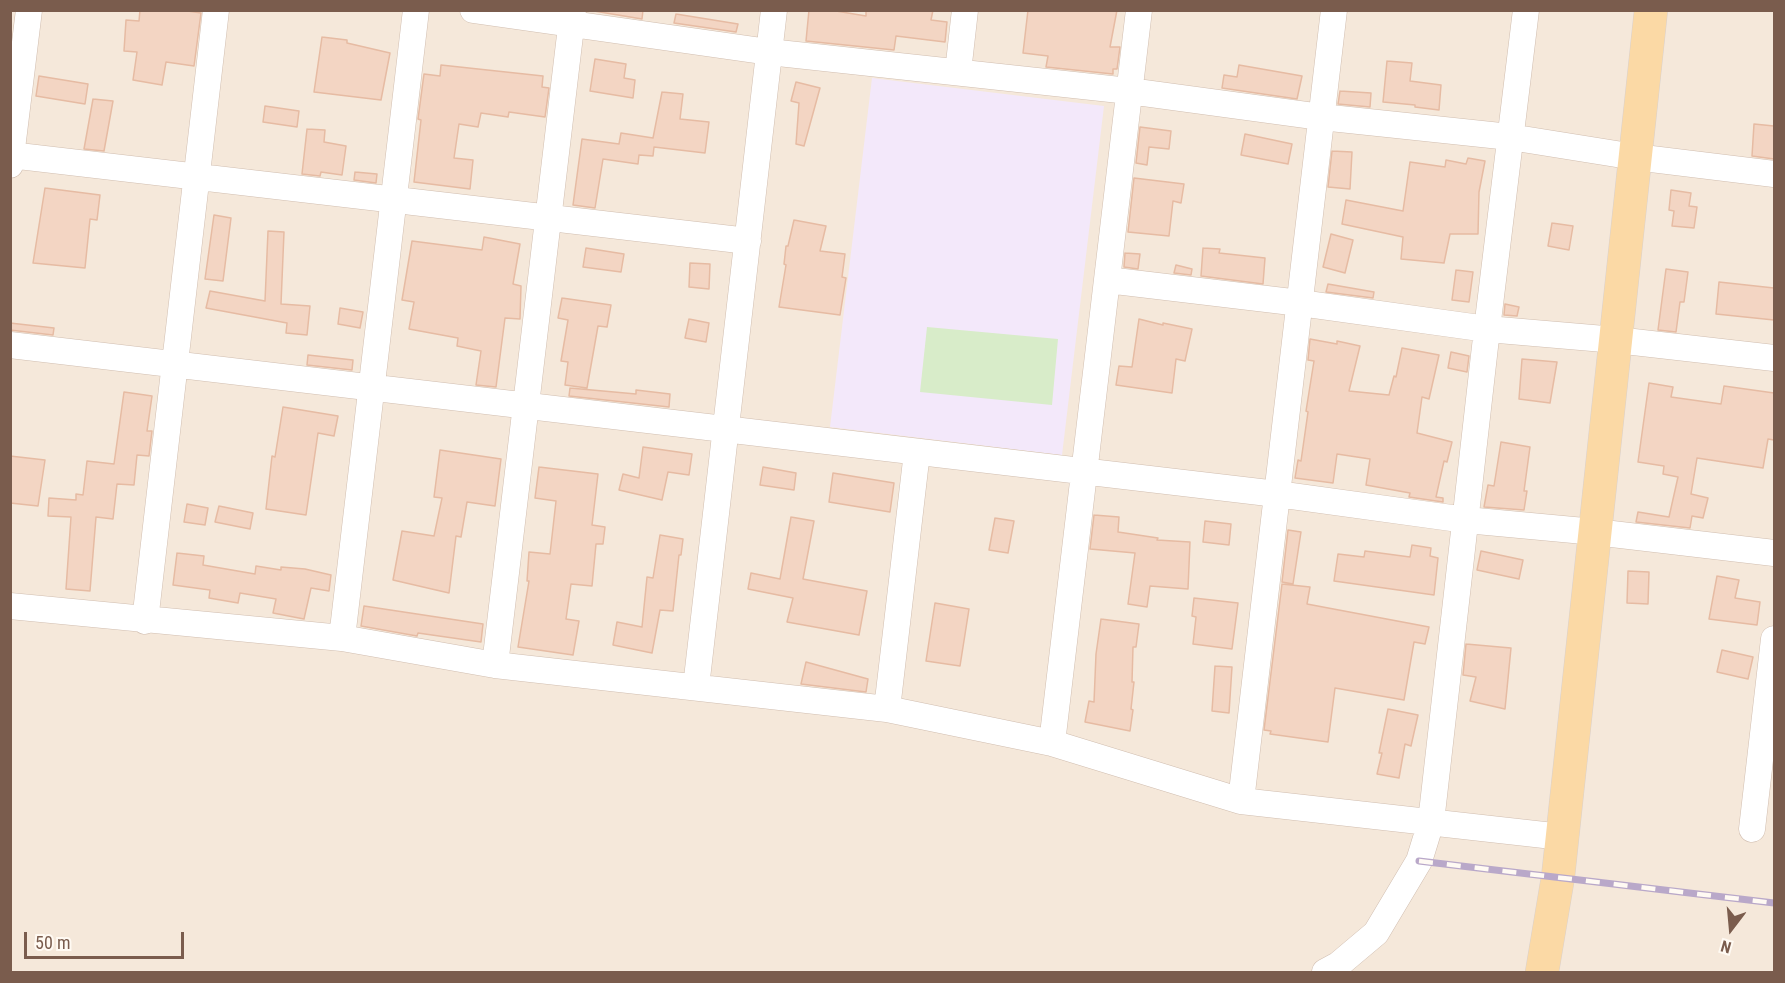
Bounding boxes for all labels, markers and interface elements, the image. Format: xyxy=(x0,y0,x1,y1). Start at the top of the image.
north arrow xyxy=(1701,899,1761,959)
scale bar xyxy=(27,920,188,958)
text: 50 m xyxy=(35,932,70,953)
text: N xyxy=(1719,936,1733,957)

